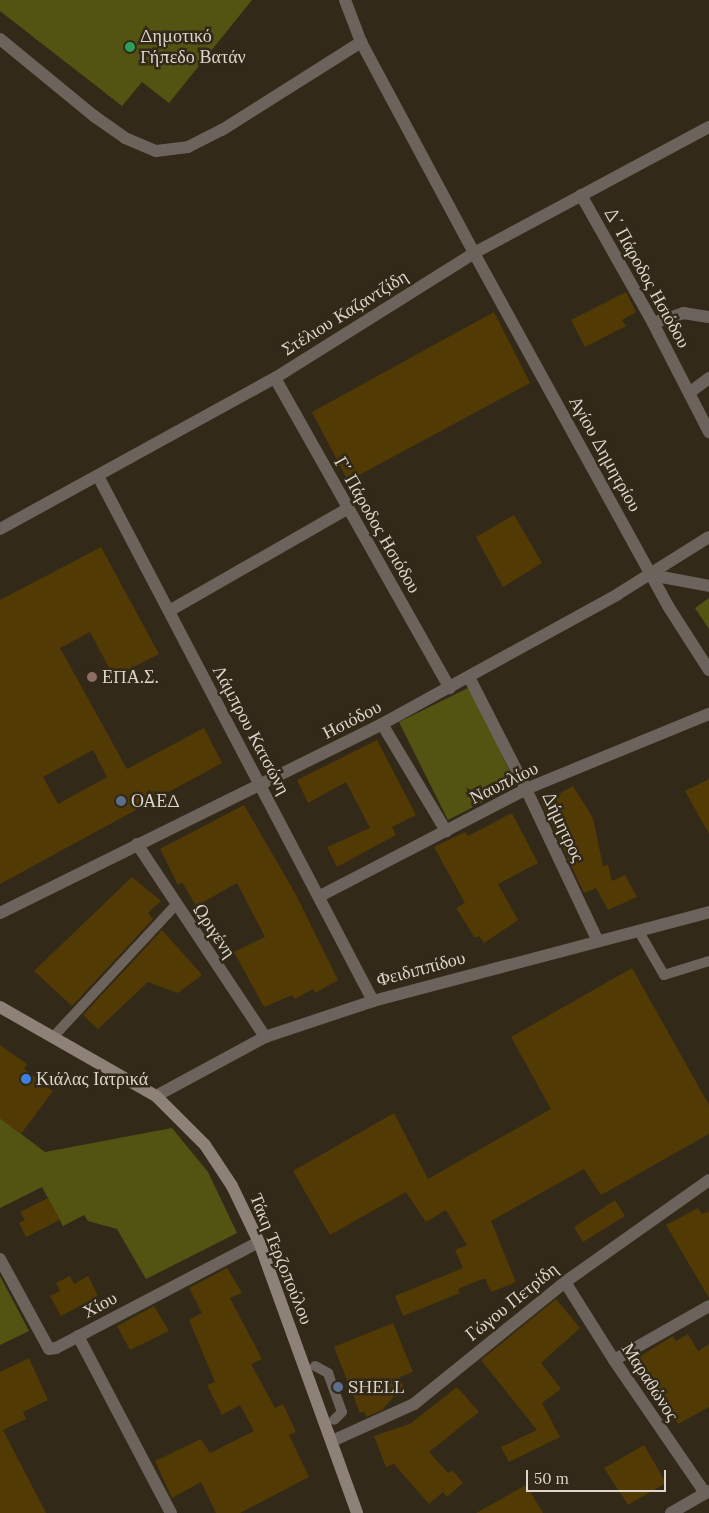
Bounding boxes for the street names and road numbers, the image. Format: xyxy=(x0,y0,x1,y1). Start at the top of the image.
street label: Δ΄ Πάροδος Ησιόδου xyxy=(600,204,694,352)
street label: Στέλιου Καζαντζίδη xyxy=(278,266,412,360)
street label: Αγίου Δημητρίου xyxy=(564,393,646,515)
street label: Γ΄ Πάροδος Ησιόδου xyxy=(329,453,425,597)
street label: Λάμπρου Κατσώνη xyxy=(208,661,294,799)
street label: Ησιόδου xyxy=(319,696,385,744)
street label: Ναυπλίου xyxy=(466,757,542,809)
street label: Δήμητρος xyxy=(537,789,589,865)
street label: Ωριγένη xyxy=(188,900,240,962)
street label: Φειδιππίδου xyxy=(374,947,468,991)
street label: Τάκη Τερζοπούλου xyxy=(245,1190,317,1328)
street label: Γώγου Πετρίδη xyxy=(461,1258,563,1346)
street label: Χίου xyxy=(79,1287,121,1323)
street label: Μαραθώνος xyxy=(617,1339,683,1425)

